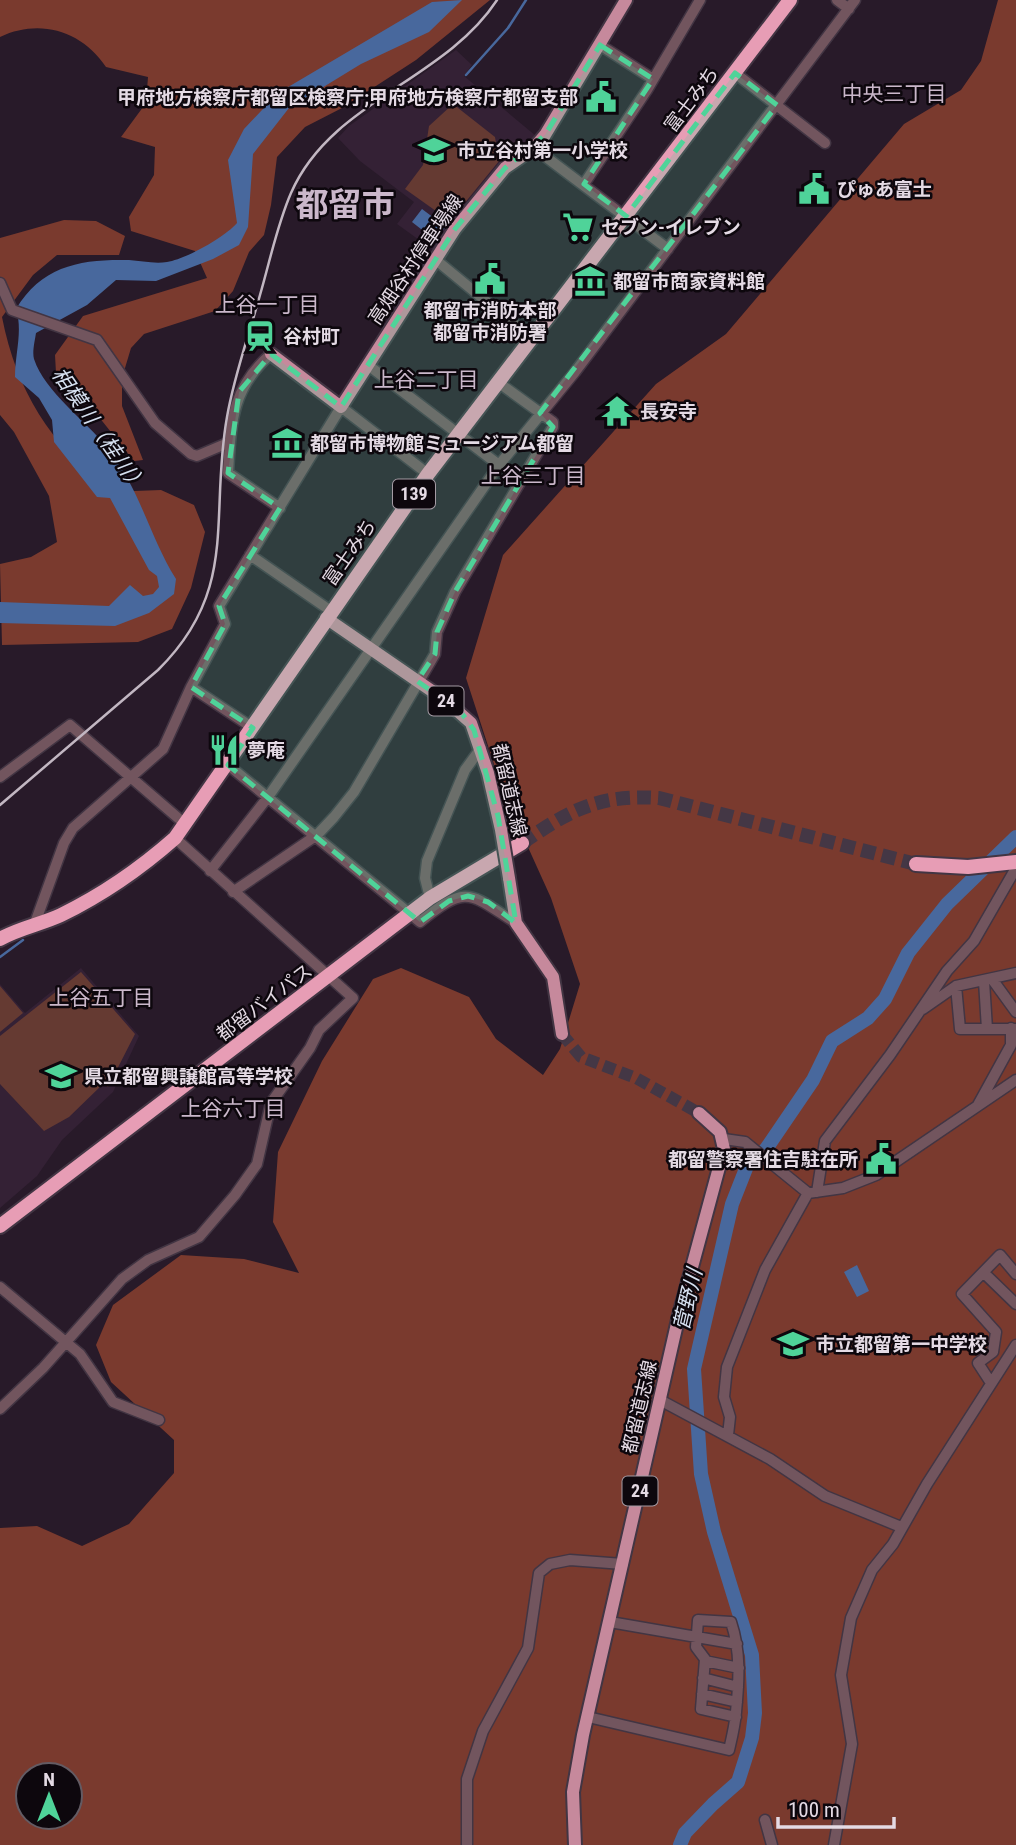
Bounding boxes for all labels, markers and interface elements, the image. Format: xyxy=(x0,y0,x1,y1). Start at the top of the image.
street label: 富士みち xyxy=(659,62,723,137)
public building icon: 甲府地方検察庁都留区検察庁;甲府地方検察庁都留支部 xyxy=(584,80,618,114)
district label: 中央三丁目 xyxy=(842,82,947,106)
place label: 甲府地方検察庁都留区検察庁;甲府地方検察庁都留支部 xyxy=(117,86,578,109)
school or university icon: 市立谷村第一小学校 xyxy=(417,133,451,167)
place label: 市立谷村第一小学校 xyxy=(457,139,628,162)
public building icon: ぴゅあ富士 xyxy=(797,172,831,206)
place label: ぴゅあ富士 xyxy=(837,178,932,201)
district label: 都留市 xyxy=(296,185,395,224)
street label: 高畑谷村停車場線 xyxy=(363,190,467,329)
supermarket icon: セブン-イレブン xyxy=(561,210,595,244)
place label: セブン-イレブン xyxy=(601,216,741,239)
public building icon: 都留市消防本部 都留市消防署 xyxy=(473,262,507,296)
museum icon: 都留市商家資料館 xyxy=(573,264,607,298)
place label: 都留市商家資料館 xyxy=(613,270,765,293)
district label: 上谷一丁目 xyxy=(215,293,320,317)
place label: 都留市消防本部 都留市消防署 xyxy=(423,299,557,344)
station icon: 谷村町 xyxy=(243,319,277,353)
place label: 谷村町 xyxy=(283,325,340,348)
water label: 相模川（桂川） xyxy=(47,363,151,497)
district label: 上谷二丁目 xyxy=(374,368,479,392)
temple icon: 長安寺 xyxy=(600,394,634,428)
place label: 長安寺 xyxy=(640,400,697,423)
museum icon: 都留市博物館ミュージアム都留 xyxy=(270,426,304,460)
place label: 都留市博物館ミュージアム都留 xyxy=(310,432,574,455)
district label: 上谷三丁目 xyxy=(481,464,586,488)
road number: 139 xyxy=(393,480,435,508)
street label: 富士みち xyxy=(318,515,381,590)
road number: 24 xyxy=(428,686,464,716)
restaurant icon: 夢庵 xyxy=(207,733,241,767)
place label: 夢庵 xyxy=(247,739,285,762)
street label: 都留道志線 xyxy=(488,741,531,839)
street label: 都留バイパス xyxy=(212,959,317,1046)
district label: 上谷五丁目 xyxy=(49,986,154,1010)
school or university icon: 県立都留興譲館高等学校 xyxy=(44,1059,78,1093)
place label: 県立都留興譲館高等学校 xyxy=(84,1065,293,1088)
district label: 上谷六丁目 xyxy=(181,1097,286,1121)
public building icon: 都留警察署住吉駐在所 xyxy=(864,1142,898,1176)
place label: 都留警察署住吉駐在所 xyxy=(668,1148,858,1171)
water label: 菅野川 xyxy=(669,1265,707,1333)
school or university icon: 市立都留第一中学校 xyxy=(776,1327,810,1361)
place label: 市立都留第一中学校 xyxy=(816,1333,987,1356)
street label: 都留道志線 xyxy=(618,1358,661,1456)
road number: 24 xyxy=(622,1476,658,1506)
north arrow xyxy=(14,1761,84,1831)
text: N xyxy=(43,1768,55,1791)
scale bar xyxy=(778,1786,894,1830)
text: 100 m xyxy=(788,1798,840,1822)

